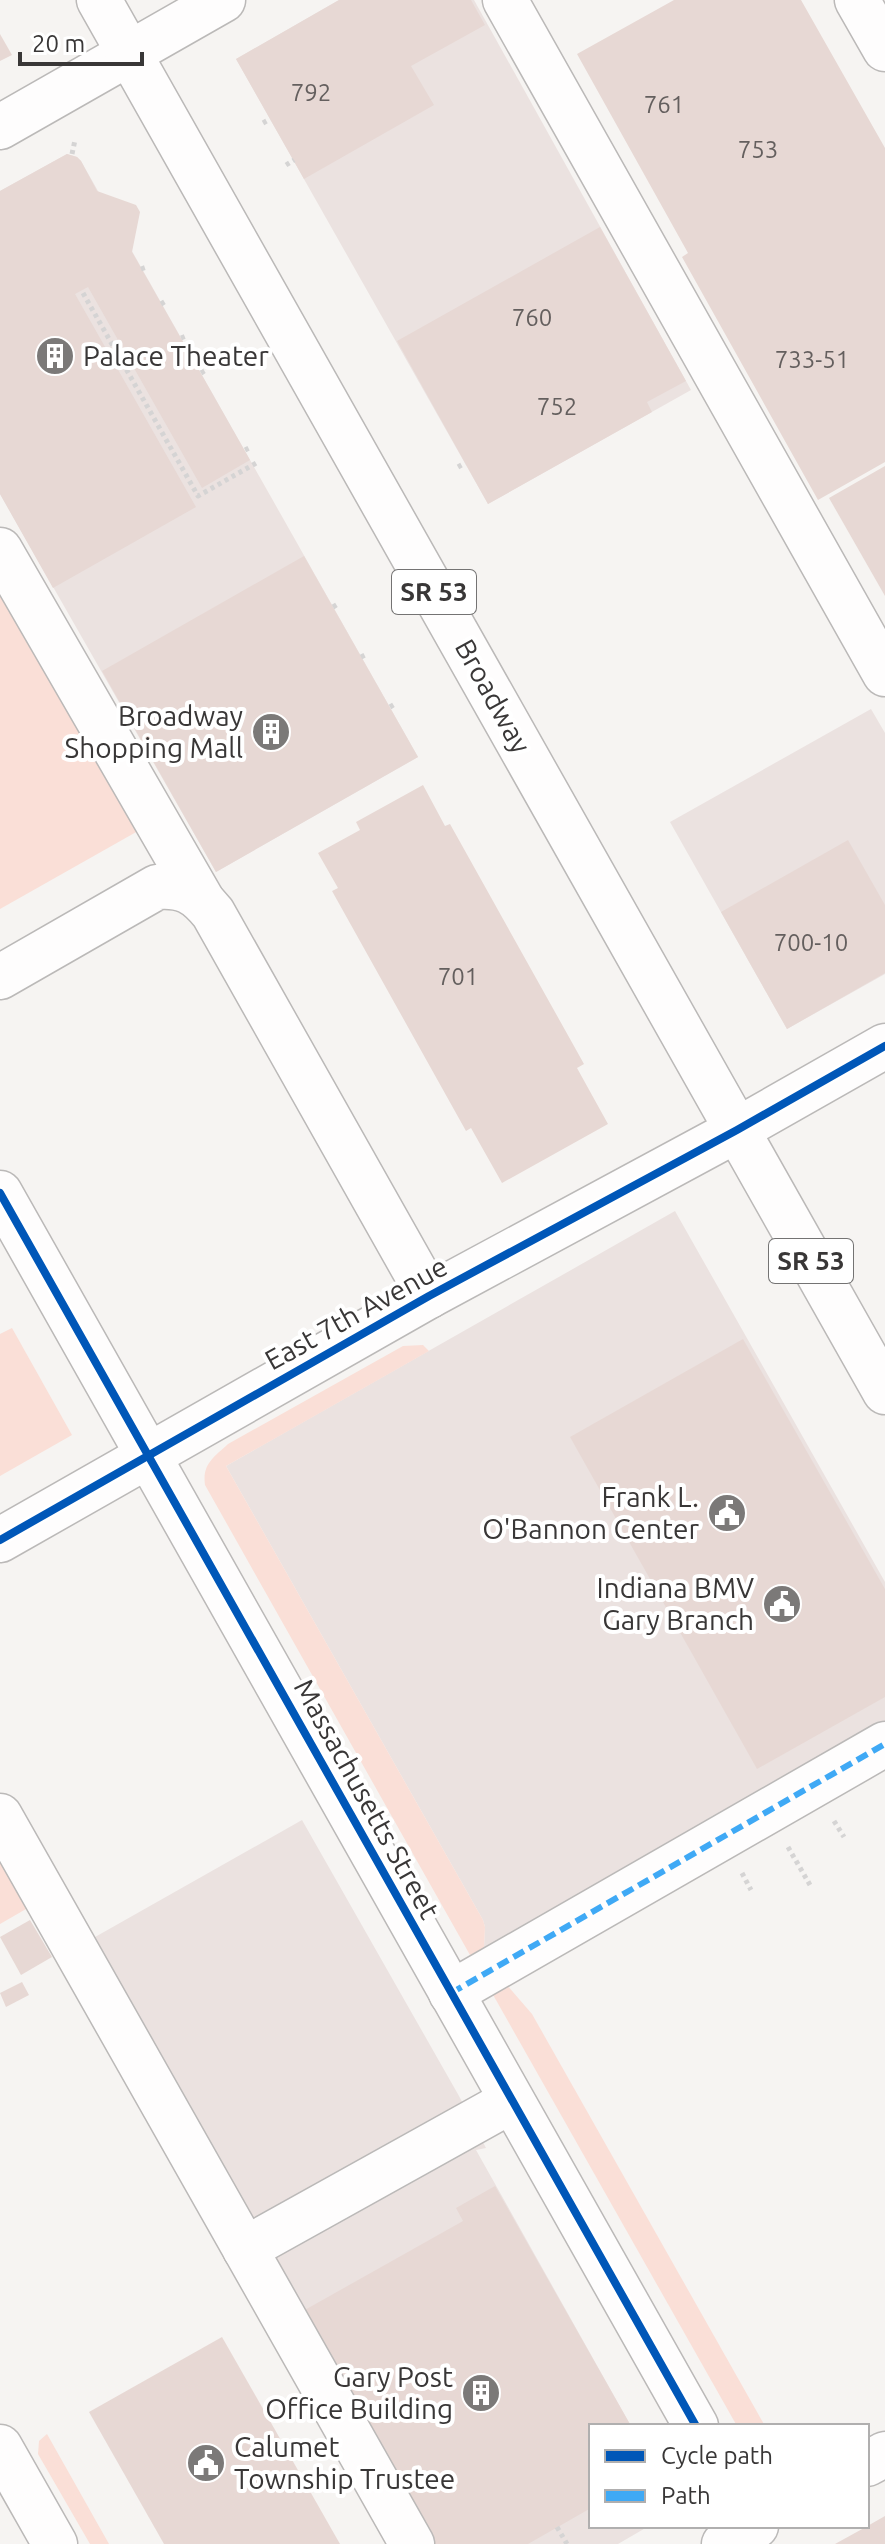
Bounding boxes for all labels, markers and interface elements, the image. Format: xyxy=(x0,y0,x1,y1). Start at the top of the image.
scale bar xyxy=(20,16,142,66)
text: 20 m xyxy=(32,30,85,57)
house number: 792 xyxy=(291,79,331,106)
house number: 761 xyxy=(644,91,684,118)
house number: 753 xyxy=(738,136,778,163)
house number: 760 xyxy=(512,304,552,331)
building icon: Palace Theater xyxy=(34,335,76,377)
place label: Palace Theater xyxy=(83,340,269,371)
house number: 733-51 xyxy=(775,346,849,373)
house number: 752 xyxy=(537,393,577,420)
road number: SR 53 xyxy=(392,570,476,614)
street label: Broadway xyxy=(450,634,537,758)
place label: Broadway Shopping Mall xyxy=(64,700,243,763)
building icon: Broadway Shopping Mall xyxy=(250,711,292,753)
house number: 700-10 xyxy=(774,929,848,956)
house number: 701 xyxy=(438,963,478,990)
road number: SR 53 xyxy=(769,1239,853,1283)
street label: East 7th Avenue xyxy=(259,1250,452,1375)
place label: Frank L. O'Bannon Center xyxy=(482,1481,699,1544)
public building icon: Frank L. O'Bannon Center xyxy=(706,1492,748,1534)
place label: Indiana BMV Gary Branch xyxy=(597,1572,754,1635)
public building icon: Indiana BMV Gary Branch xyxy=(761,1583,803,1625)
street label: Massachusetts Street xyxy=(289,1674,446,1924)
place label: Gary Post Office Building xyxy=(265,2361,453,2424)
building icon: Gary Post Office Building xyxy=(460,2372,502,2414)
legend xyxy=(589,2424,869,2528)
place label: Calumet Township Trustee xyxy=(234,2431,455,2494)
public building icon: Calumet Township Trustee xyxy=(185,2442,227,2484)
text: Cycle path xyxy=(661,2442,773,2469)
text: Path xyxy=(661,2482,711,2509)

